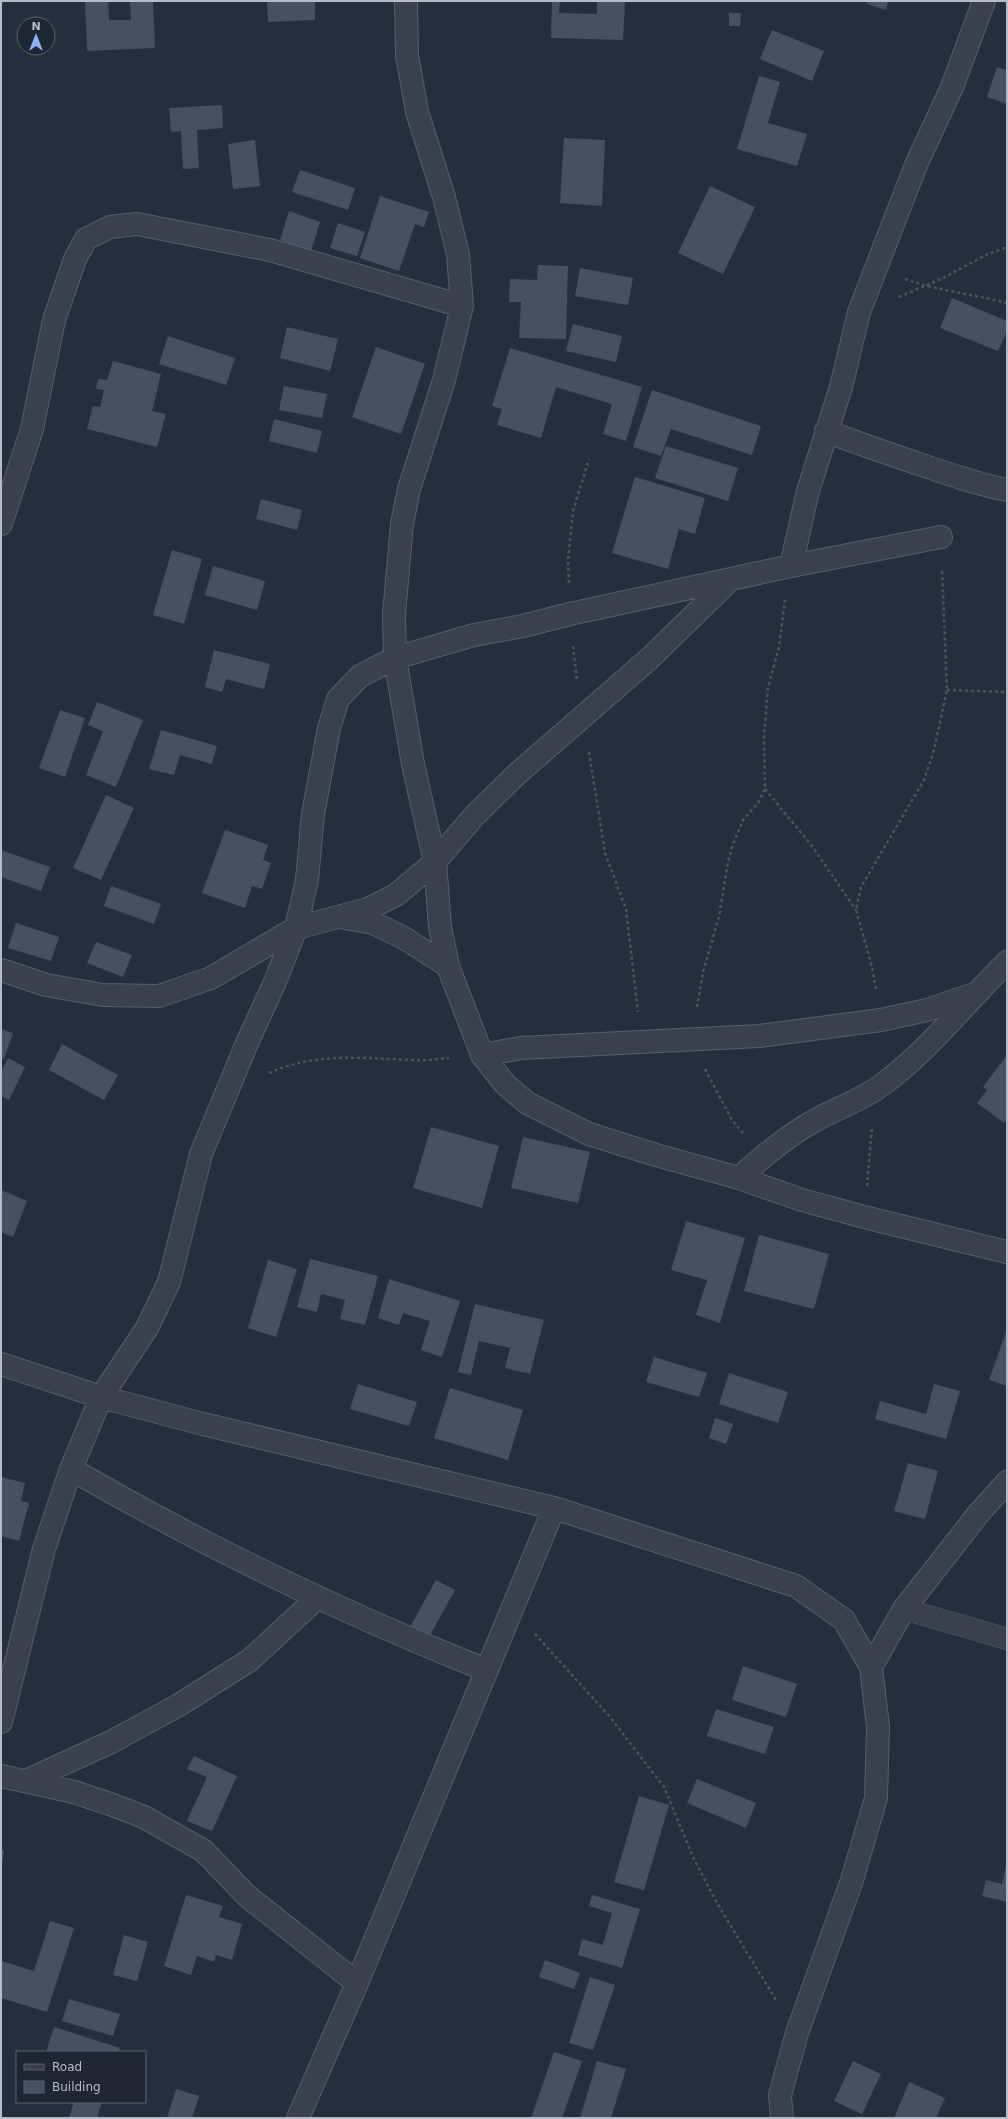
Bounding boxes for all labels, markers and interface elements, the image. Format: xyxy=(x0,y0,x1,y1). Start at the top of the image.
north arrow xyxy=(16,16,56,56)
text: N xyxy=(31,20,41,33)
legend xyxy=(16,2051,146,2103)
text: Road xyxy=(52,2060,82,2074)
text: Building xyxy=(52,2080,101,2094)

